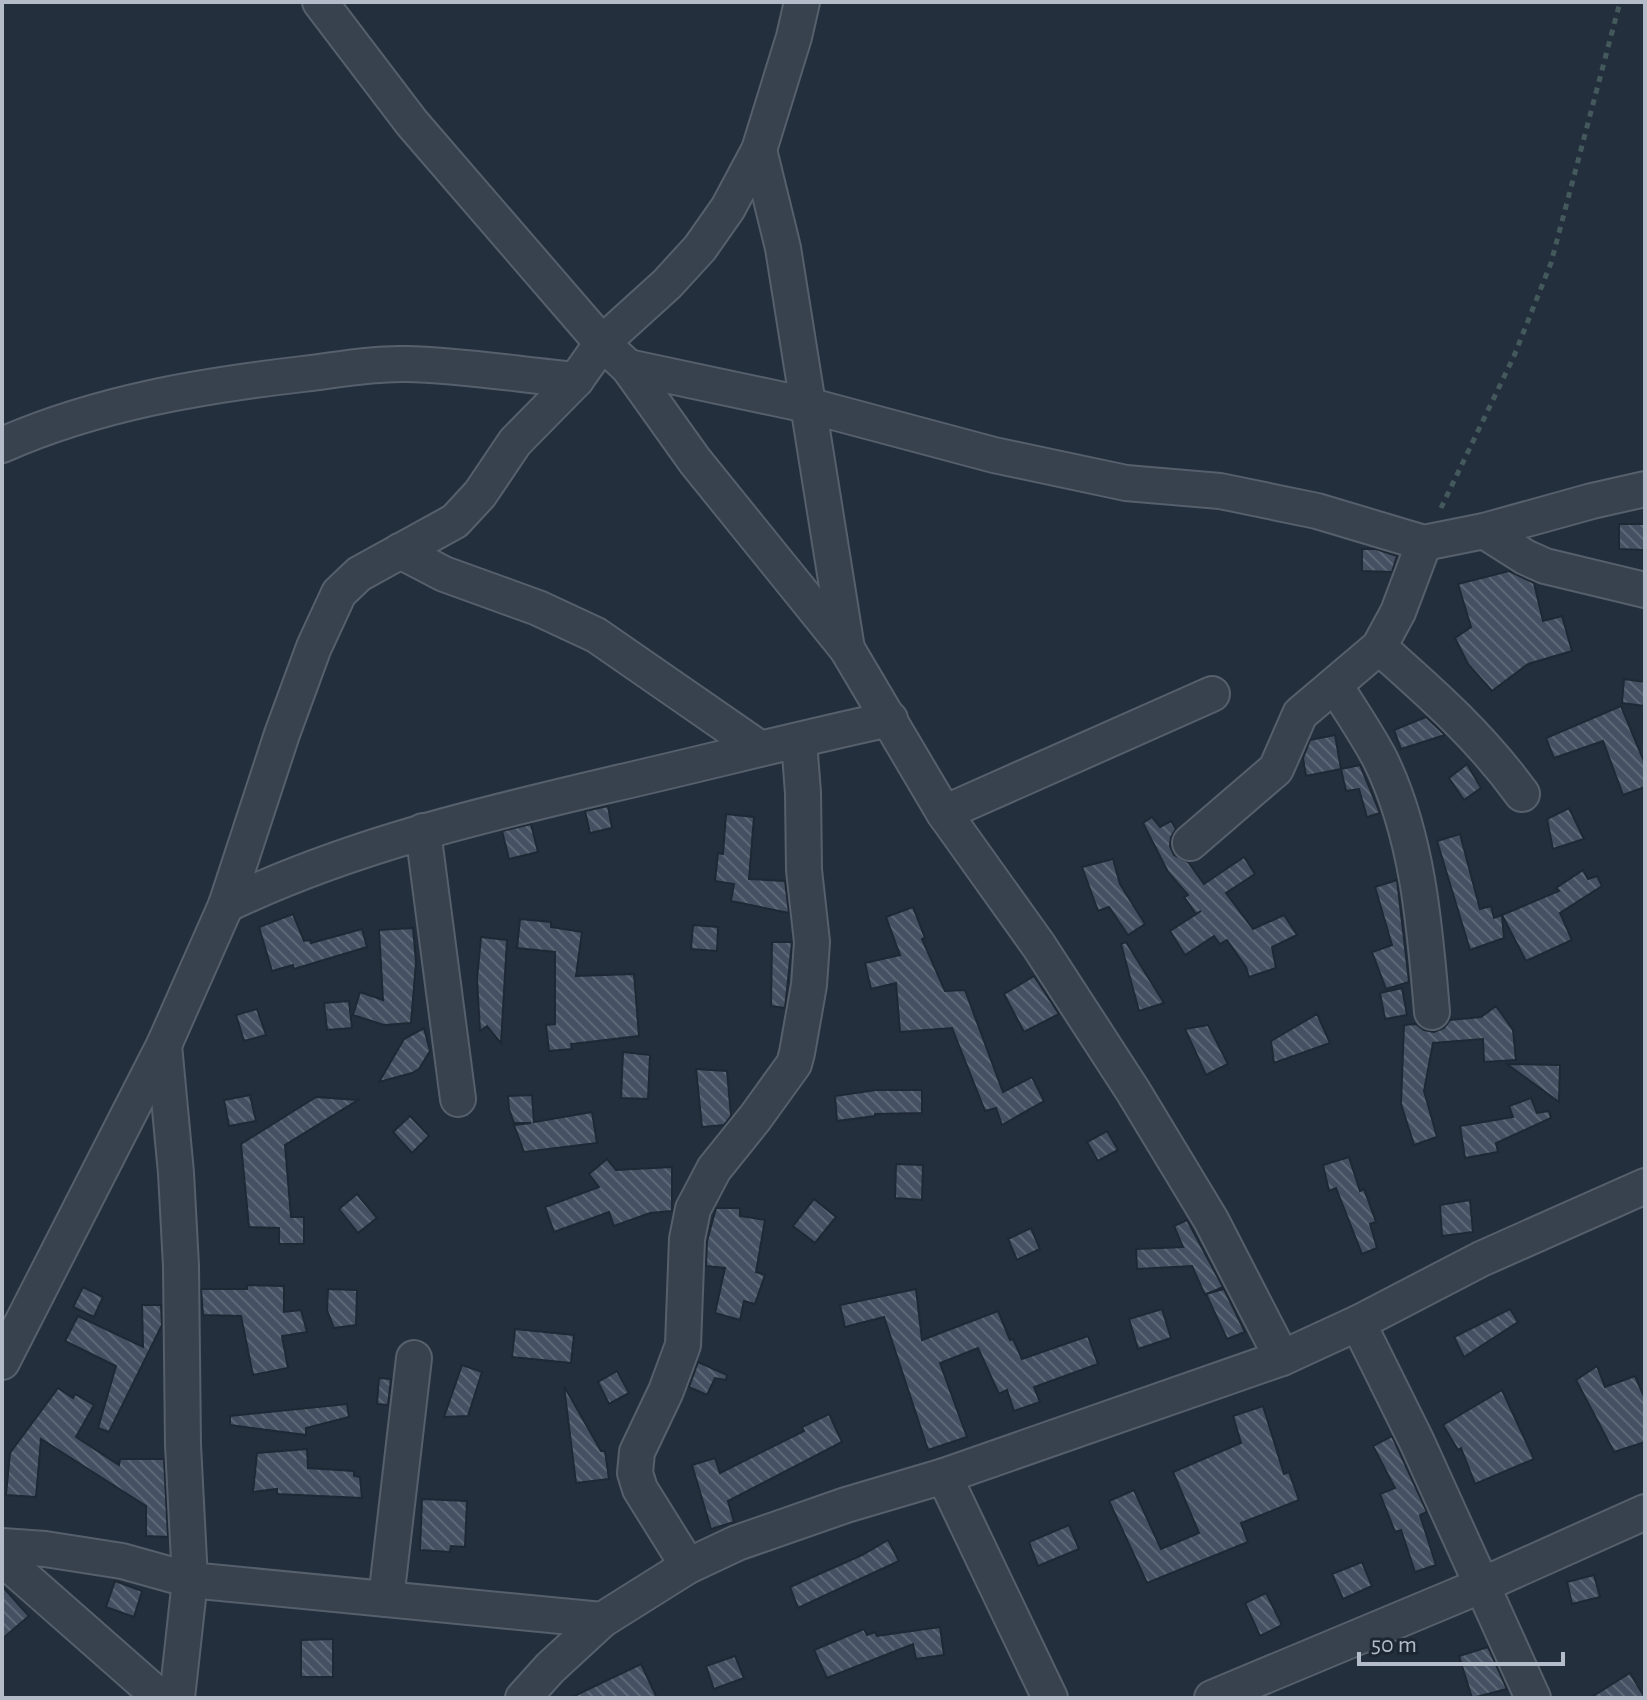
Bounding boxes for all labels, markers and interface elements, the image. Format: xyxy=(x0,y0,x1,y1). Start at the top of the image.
scale bar xyxy=(1359,1616,1563,1666)
text: 50 m xyxy=(1371,1633,1417,1657)

